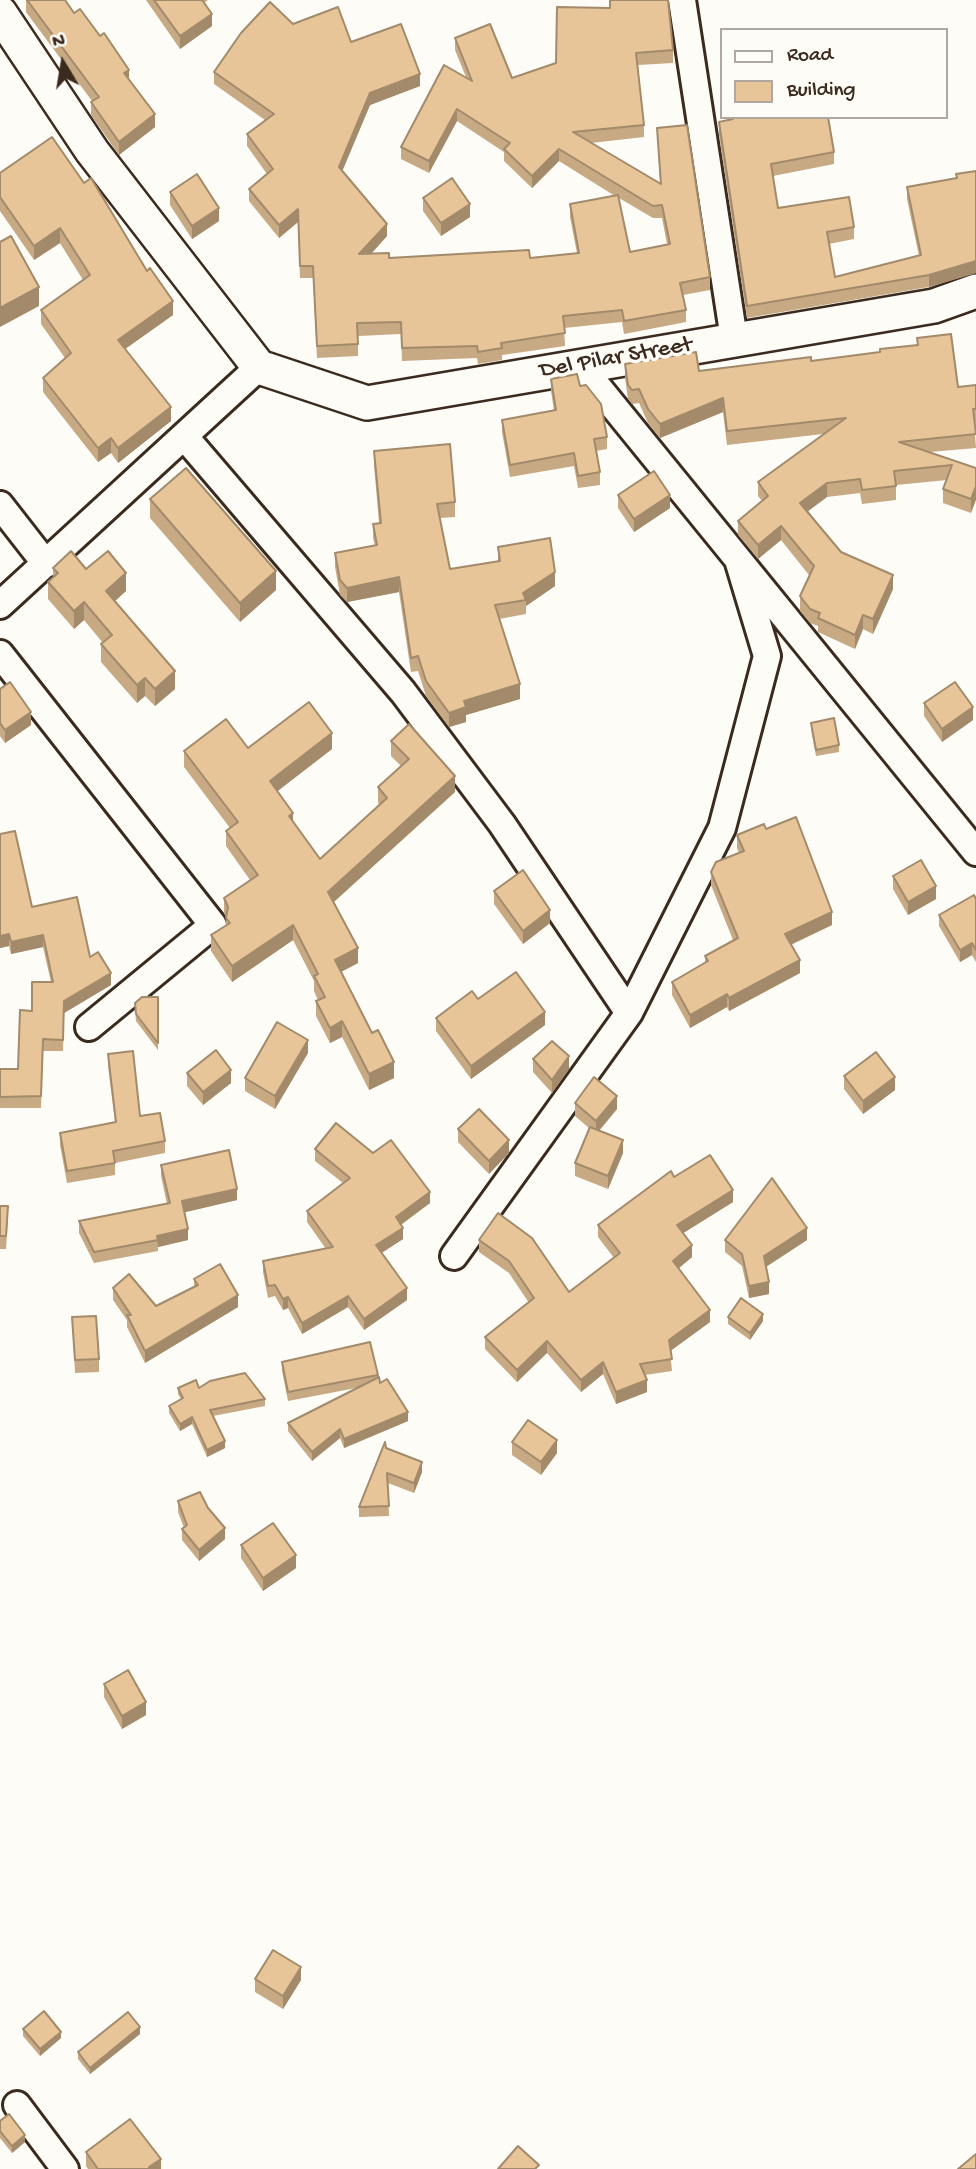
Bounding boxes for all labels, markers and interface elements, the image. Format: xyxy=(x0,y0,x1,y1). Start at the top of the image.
north arrow xyxy=(28,28,98,98)
legend xyxy=(720,28,948,119)
text: N xyxy=(51,29,67,54)
text: Road xyxy=(787,44,833,69)
text: Building xyxy=(787,79,856,104)
street label: Del Pilar Street xyxy=(538,331,694,387)

